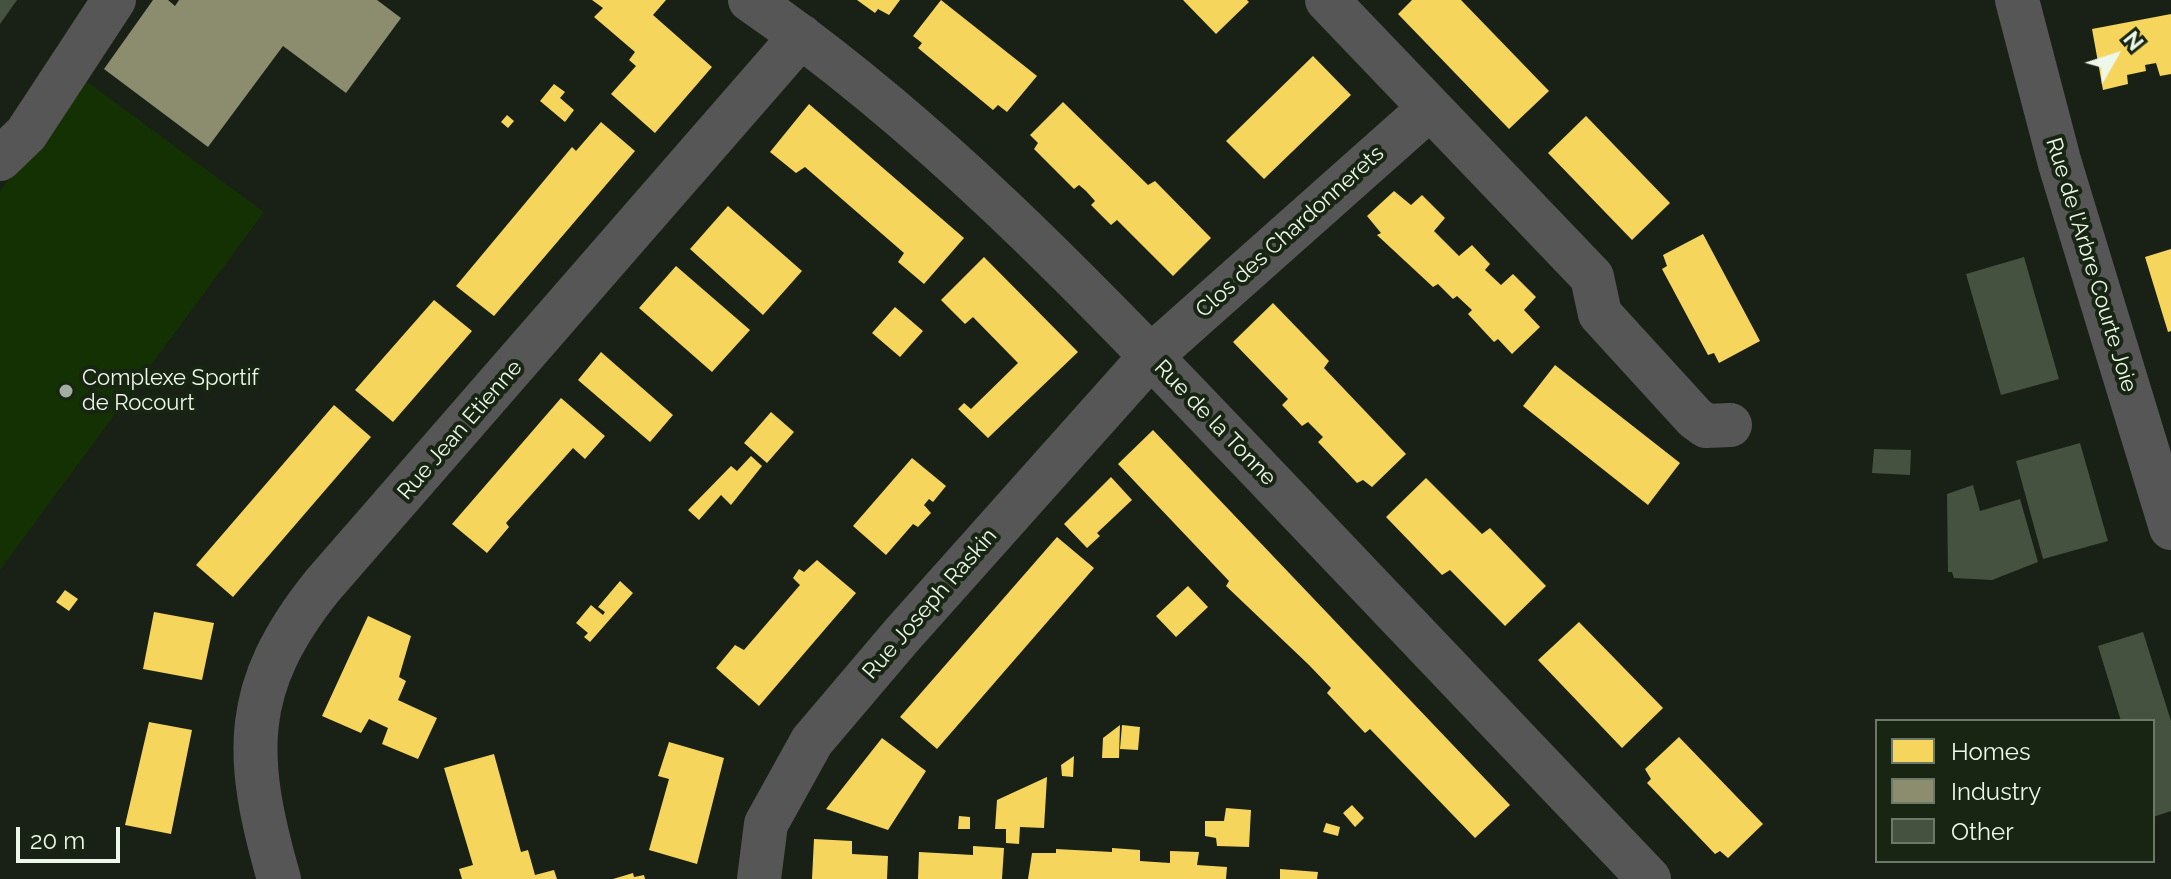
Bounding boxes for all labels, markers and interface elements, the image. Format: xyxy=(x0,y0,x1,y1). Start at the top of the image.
north arrow xyxy=(2075,16,2155,96)
text: N xyxy=(2118,26,2149,56)
street label: Rue de l'Arbre Courte Joie xyxy=(2040,135,2142,395)
street label: Clos des Chardonnerets xyxy=(1190,141,1390,323)
street label: Rue Jean Etienne xyxy=(392,355,528,505)
street label: Rue de la Tonne xyxy=(1148,355,1282,491)
place label: Complexe Sportif de Rocourt xyxy=(82,365,259,416)
marker: Complexe Sportif de Rocourt xyxy=(57,382,75,400)
street label: Rue Joseph Raskin xyxy=(857,523,1003,685)
legend xyxy=(1875,719,2155,863)
text: Homes xyxy=(1951,737,2031,766)
text: Industry xyxy=(1951,777,2041,806)
scale bar xyxy=(20,811,124,861)
text: Other xyxy=(1951,817,2014,846)
text: 20 m xyxy=(30,826,85,855)

